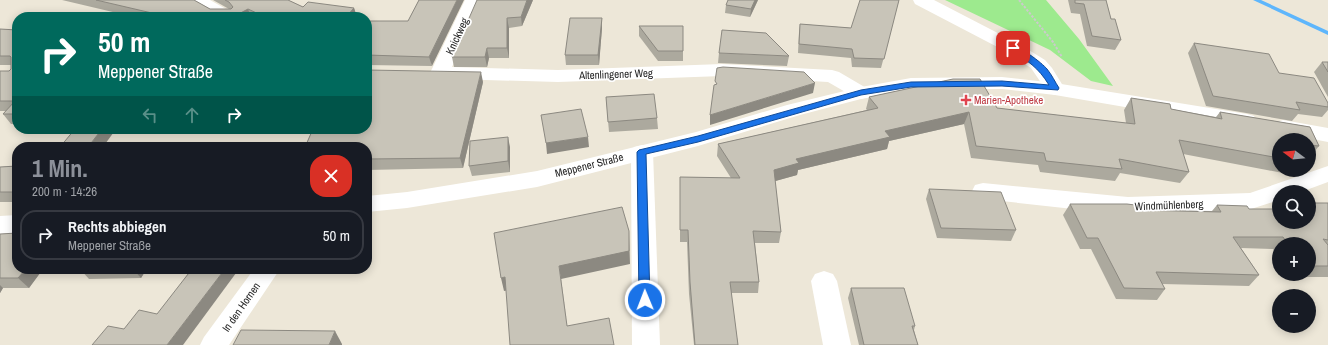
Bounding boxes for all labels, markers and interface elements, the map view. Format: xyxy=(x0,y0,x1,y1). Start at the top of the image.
street label: Knickweg xyxy=(442,15,472,57)
text: 50 m xyxy=(98,23,150,61)
icon: right xyxy=(32,28,84,80)
pin xyxy=(996,31,1030,65)
icon: arrive xyxy=(1002,37,1024,59)
text: Meppener Straße xyxy=(98,59,213,84)
street label: Altenlingener Weg xyxy=(578,66,653,82)
place label: Marien-Apotheke xyxy=(974,93,1043,107)
marker: Marien-Apotheke xyxy=(961,95,971,105)
icon: left xyxy=(139,104,161,126)
icon: ahead xyxy=(181,104,203,126)
icon: right xyxy=(223,104,245,126)
north arrow xyxy=(1272,133,1316,177)
map controls xyxy=(1272,133,1316,333)
street label: Meppener Straße xyxy=(553,150,625,180)
text: 1 Min. xyxy=(32,152,88,184)
button: close xyxy=(310,155,352,197)
text: 200 m · 14:26 xyxy=(32,183,97,200)
button: search xyxy=(1272,185,1316,229)
street label: Windmühlenberg xyxy=(1134,197,1204,213)
text: Rechts abbiegen xyxy=(68,216,166,237)
icon: right xyxy=(34,224,56,246)
text: 50 m xyxy=(323,225,350,246)
text: Meppener Straße xyxy=(68,237,151,254)
button: + xyxy=(1272,237,1316,281)
position arrow xyxy=(624,279,666,321)
street label: In den Hornen xyxy=(219,280,263,334)
button: − xyxy=(1272,289,1316,333)

